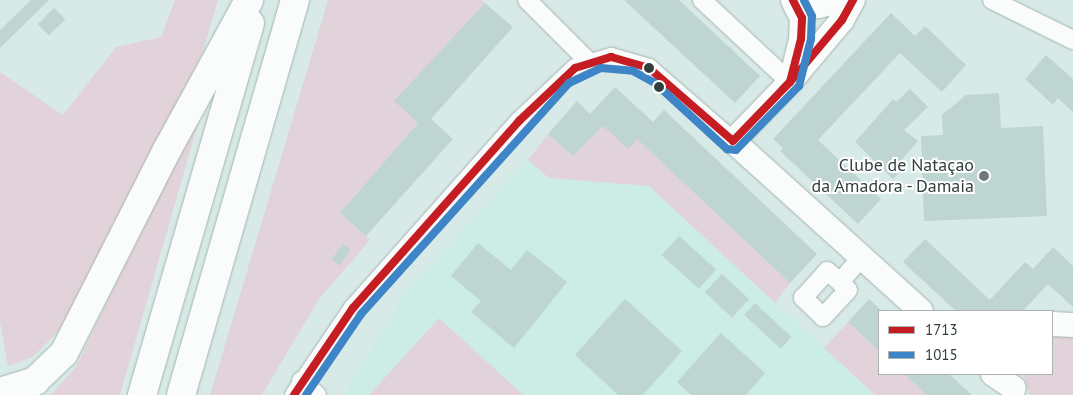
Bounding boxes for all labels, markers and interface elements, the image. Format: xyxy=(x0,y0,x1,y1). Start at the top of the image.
unlabelled marker xyxy=(644,63,654,73)
unlabelled marker xyxy=(654,82,664,92)
place label: Clube de Nataçao da Amadora - Damaia xyxy=(808,155,974,198)
marker: Clube de Nataçao da Amadora - Damaia xyxy=(978,170,990,182)
legend xyxy=(878,310,1053,375)
text: 1713 xyxy=(925,320,958,339)
text: 1015 xyxy=(925,345,958,364)

